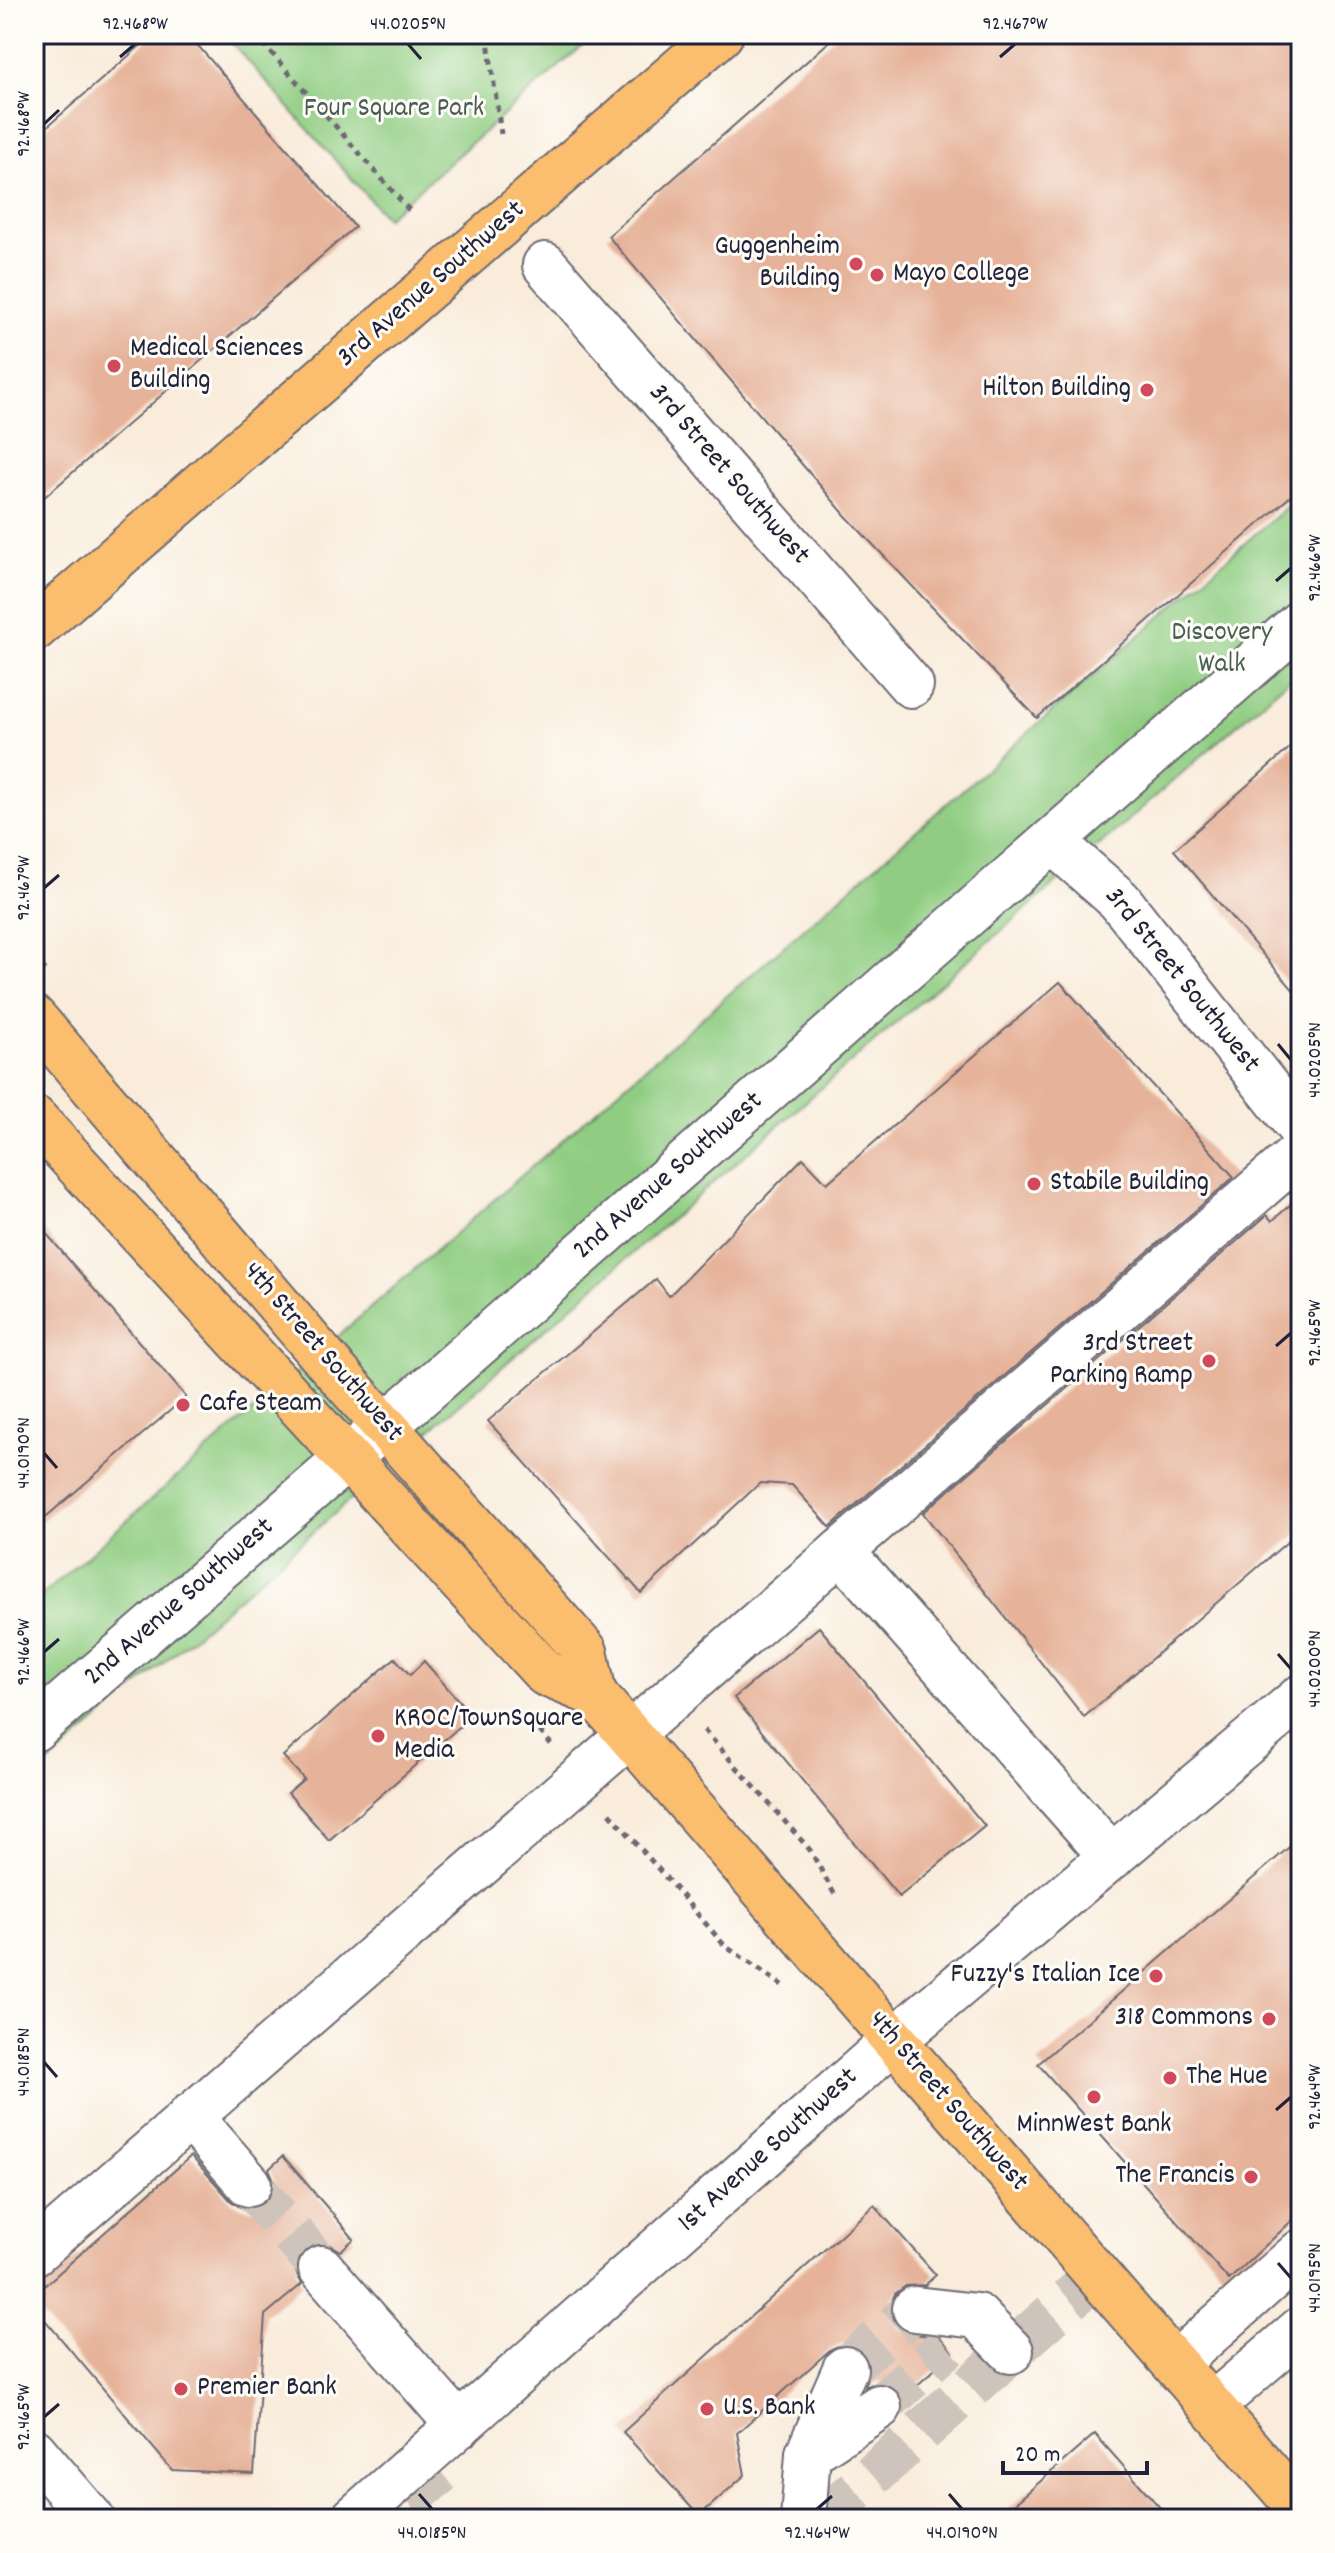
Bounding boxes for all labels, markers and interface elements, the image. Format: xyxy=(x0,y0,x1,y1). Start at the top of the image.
text: 92.468°W xyxy=(102,11,168,39)
text: 44.0205°N xyxy=(370,11,446,39)
text: 92.467°W xyxy=(983,11,1048,39)
park label: Four Square Park xyxy=(304,90,484,130)
text: 92.468°W xyxy=(11,91,39,157)
street label: 3rd Avenue Southwest xyxy=(329,192,535,378)
place label: Guggenheim Building xyxy=(715,228,840,300)
marker: Guggenheim Building xyxy=(847,255,865,273)
place label: Mayo College xyxy=(893,255,1029,295)
marker: Mayo College xyxy=(868,266,886,284)
place label: Medical Sciences Building xyxy=(130,330,304,402)
marker: Medical Sciences Building xyxy=(105,357,123,375)
place label: Hilton Building xyxy=(982,370,1131,410)
street label: 3rd Street Southwest xyxy=(638,375,818,575)
marker: Hilton Building xyxy=(1138,381,1156,399)
text: 92.466°W xyxy=(1302,534,1330,602)
park label: Discovery Walk xyxy=(1172,614,1273,686)
text: 92.467°W xyxy=(11,855,39,920)
street label: 3rd Street Southwest xyxy=(1093,879,1269,1083)
text: 44.0205°N xyxy=(1302,1022,1330,1098)
street label: 2nd Avenue Southwest xyxy=(565,1083,773,1271)
place label: Stabile Building xyxy=(1050,1164,1209,1204)
marker: Stabile Building xyxy=(1025,1175,1043,1193)
street label: 4th Street Southwest xyxy=(232,1254,412,1452)
text: 92.465°W xyxy=(1302,1299,1330,1366)
place label: 3rd Street Parking Ramp xyxy=(1050,1325,1193,1397)
marker: 3rd Street Parking Ramp xyxy=(1200,1352,1218,1370)
place label: Cafe Steam xyxy=(199,1385,322,1425)
marker: Cafe Steam xyxy=(174,1396,192,1414)
text: 44.0190°N xyxy=(11,1417,39,1489)
street label: 2nd Avenue Southwest xyxy=(76,1509,284,1697)
text: 92.466°W xyxy=(11,1618,39,1686)
text: 44.0200°N xyxy=(1302,1630,1330,1708)
place label: KROC/TownSquare Media xyxy=(394,1700,583,1772)
marker: KROC/TownSquare Media xyxy=(369,1727,387,1745)
place label: Fuzzy's Italian Ice xyxy=(950,1956,1140,1996)
marker: Fuzzy's Italian Ice xyxy=(1147,1967,1165,1985)
place label: 318 Commons xyxy=(1115,1999,1253,2039)
street label: 4th Street Southwest xyxy=(857,2003,1037,2201)
marker: 318 Commons xyxy=(1260,2010,1278,2028)
text: 44.0185°N xyxy=(11,2028,39,2096)
place label: The Hue xyxy=(1186,2058,1267,2098)
street label: 1st Avenue Southwest xyxy=(670,2059,868,2243)
text: 92.464°W xyxy=(1302,2064,1330,2130)
marker: The Hue xyxy=(1161,2069,1179,2087)
marker: MinnWest Bank xyxy=(1085,2088,1103,2106)
place label: MinnWest Bank xyxy=(1016,2106,1172,2146)
place label: The Francis xyxy=(1115,2157,1235,2197)
marker: The Francis xyxy=(1242,2168,1260,2186)
text: 44.0195°N xyxy=(1302,2243,1330,2313)
place label: Premier Bank xyxy=(197,2369,337,2409)
marker: Premier Bank xyxy=(172,2380,190,2398)
text: 92.465°W xyxy=(11,2383,39,2450)
place label: U.S. Bank xyxy=(723,2389,815,2429)
marker: U.S. Bank xyxy=(698,2400,716,2418)
scale bar xyxy=(1003,2425,1147,2475)
text: 20 m xyxy=(1015,2439,1061,2473)
text: 44.0185°N xyxy=(398,2520,466,2548)
text: 92.464°W xyxy=(784,2520,850,2548)
text: 44.0190°N xyxy=(926,2520,998,2548)

